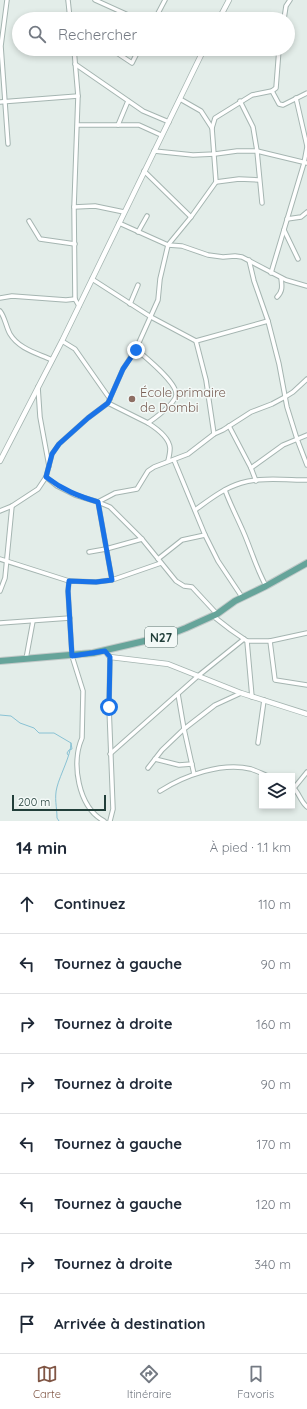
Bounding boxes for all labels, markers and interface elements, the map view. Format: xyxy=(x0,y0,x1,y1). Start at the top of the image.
search box xyxy=(12,12,295,56)
icon: search xyxy=(26,23,48,45)
text: Rechercher xyxy=(58,25,137,44)
route end xyxy=(127,341,145,359)
place label: École primaire de Dombi xyxy=(140,384,226,415)
marker: École primaire de Dombi xyxy=(127,394,137,404)
road number: N27 xyxy=(145,627,177,647)
route start xyxy=(100,698,118,716)
map controls xyxy=(259,773,295,809)
button: layers xyxy=(259,773,295,809)
scale bar xyxy=(12,793,106,812)
text: 200 m xyxy=(18,795,50,809)
text: 14 min xyxy=(16,837,67,858)
text: À pied · 1.1 km xyxy=(210,839,291,855)
icon: ahead xyxy=(16,893,38,915)
text: Continuez xyxy=(54,894,125,913)
text: 110 m xyxy=(258,896,291,912)
icon: left xyxy=(16,953,38,975)
text: Tournez à gauche xyxy=(54,954,182,973)
text: 90 m xyxy=(261,956,291,972)
icon: right xyxy=(16,1013,38,1035)
text: Tournez à droite xyxy=(54,1014,173,1033)
text: 160 m xyxy=(256,1016,291,1032)
icon: right xyxy=(16,1073,38,1095)
text: Tournez à droite xyxy=(54,1074,173,1093)
text: 90 m xyxy=(261,1076,291,1092)
icon: left xyxy=(16,1133,38,1155)
text: Tournez à gauche xyxy=(54,1134,182,1153)
text: 170 m xyxy=(256,1136,291,1152)
icon: left xyxy=(16,1193,38,1215)
text: Tournez à gauche xyxy=(54,1194,182,1213)
text: 120 m xyxy=(256,1196,291,1212)
icon: right xyxy=(16,1253,38,1275)
text: Tournez à droite xyxy=(54,1254,173,1273)
text: 340 m xyxy=(254,1256,291,1272)
icon: arrive xyxy=(16,1313,38,1335)
text: Arrivée à destination xyxy=(54,1314,206,1333)
tab: Carte xyxy=(33,1363,61,1401)
tab: Itinéraire xyxy=(127,1363,172,1401)
tab: Favoris xyxy=(237,1363,274,1401)

